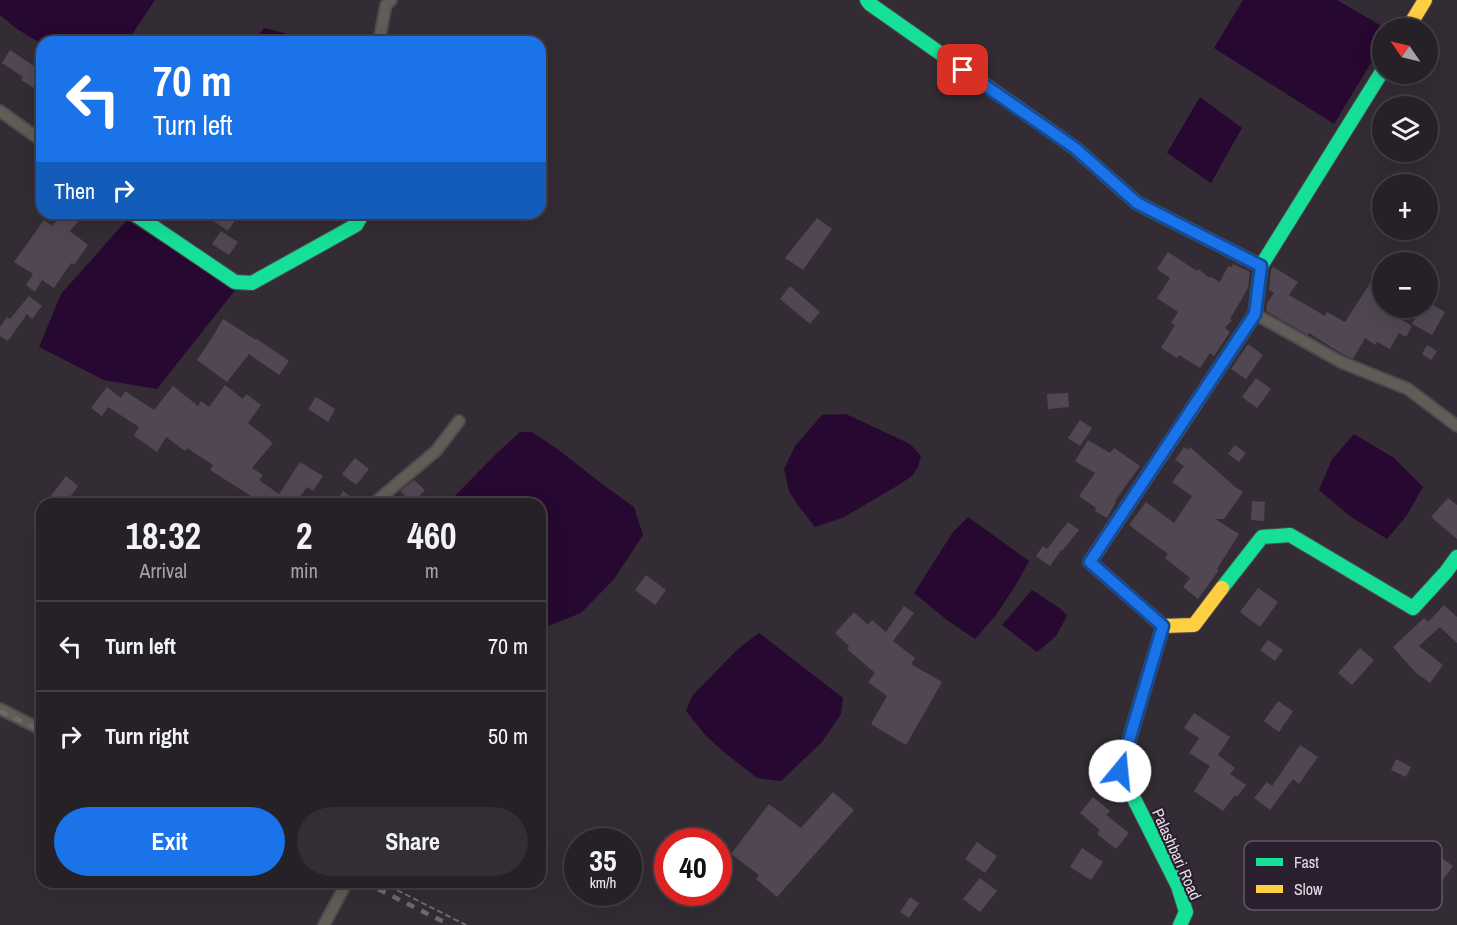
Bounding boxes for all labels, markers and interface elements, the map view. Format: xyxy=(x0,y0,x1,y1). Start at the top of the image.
north arrow xyxy=(1372,18,1438,84)
map controls xyxy=(1372,18,1438,318)
pin xyxy=(937,44,988,95)
text: 70 m xyxy=(153,53,232,109)
icon: arrive xyxy=(946,53,979,86)
icon: left xyxy=(54,60,132,138)
button: layers xyxy=(1372,96,1438,162)
text: Turn left xyxy=(153,107,232,143)
icon: right xyxy=(107,174,140,207)
button: + xyxy=(1372,174,1438,240)
text: Then xyxy=(54,176,95,206)
button: − xyxy=(1372,252,1438,318)
text: 18:32 xyxy=(125,512,201,560)
text: 2 xyxy=(296,512,312,560)
text: 460 xyxy=(407,512,457,560)
text: Arrival xyxy=(140,557,187,584)
text: min xyxy=(290,557,318,584)
text: m xyxy=(425,557,439,584)
icon: left xyxy=(54,630,87,663)
text: Turn left xyxy=(105,631,176,661)
text: 70 m xyxy=(488,631,528,661)
icon: right xyxy=(54,720,87,753)
text: Turn right xyxy=(105,721,189,751)
text: 50 m xyxy=(488,721,528,751)
position arrow xyxy=(1088,739,1152,803)
street label: Palashbari Road xyxy=(1147,805,1207,903)
button: Exit xyxy=(54,807,285,876)
button: Share xyxy=(297,807,528,876)
speed limit sign: 40 xyxy=(654,828,732,906)
text: 35 xyxy=(589,840,617,880)
legend xyxy=(1244,841,1442,910)
text: Fast xyxy=(1294,851,1319,873)
text: km/h xyxy=(590,872,616,893)
text: Slow xyxy=(1294,878,1323,900)

